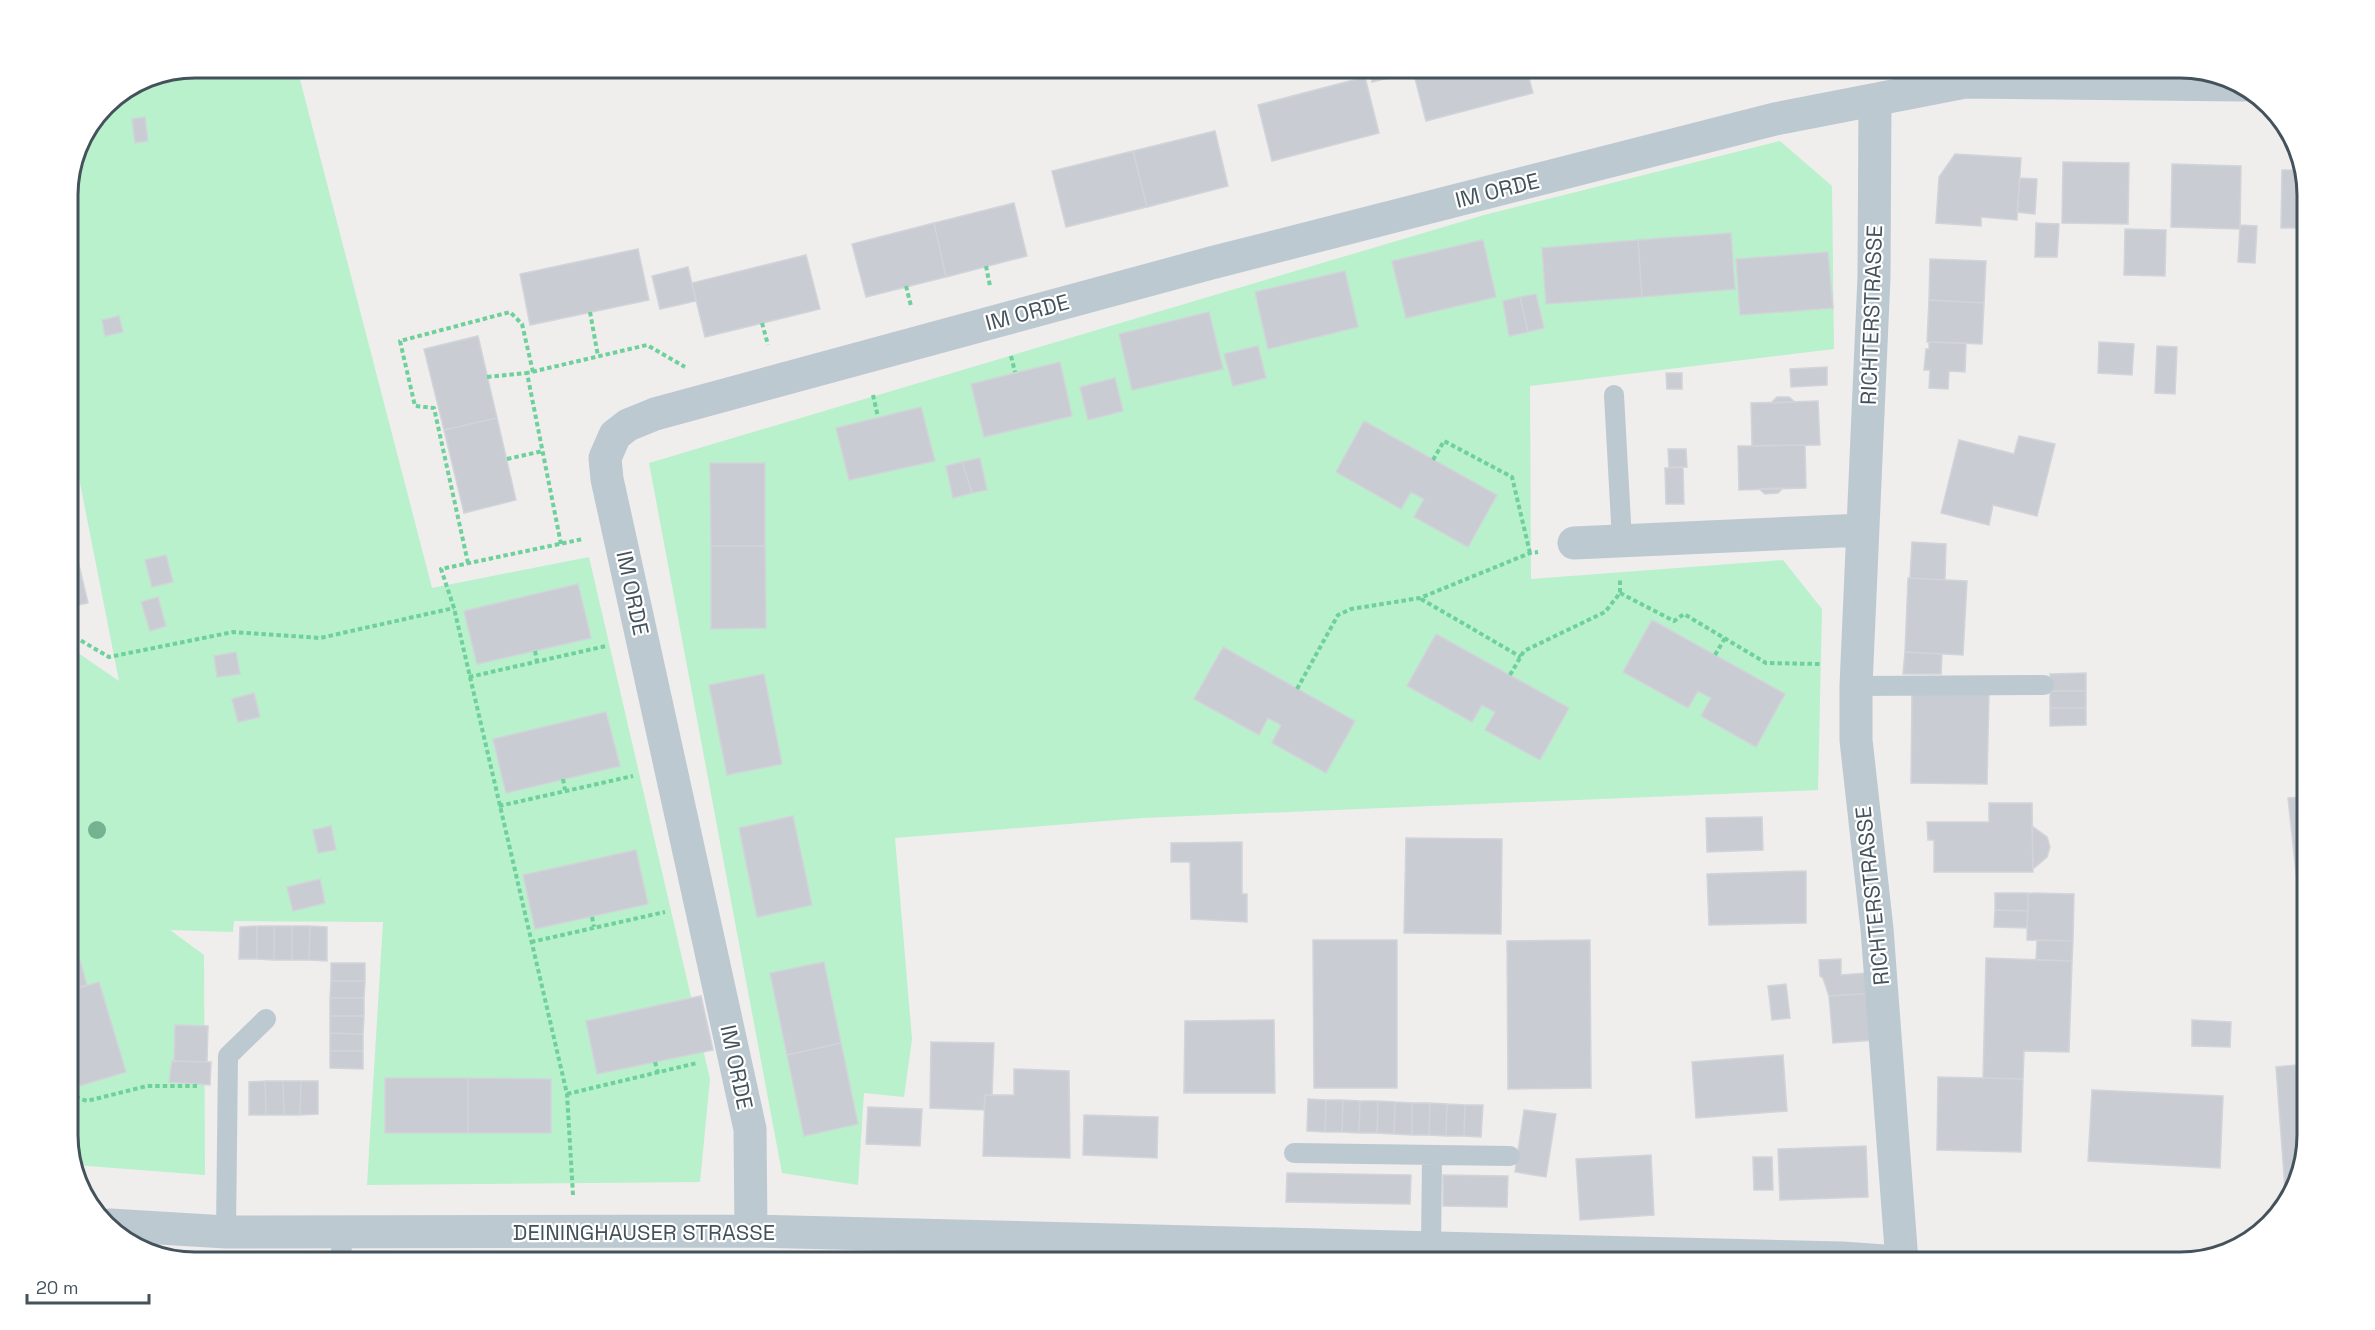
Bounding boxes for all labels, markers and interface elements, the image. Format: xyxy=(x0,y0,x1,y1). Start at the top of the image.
street label: IM ORDE xyxy=(1452,166,1542,214)
street label: RICHTERSTRASSE xyxy=(1854,225,1888,405)
street label: IM ORDE xyxy=(982,287,1072,337)
street label: IM ORDE xyxy=(610,548,656,638)
street label: RICHTERSTRASSE xyxy=(1849,805,1895,987)
street label: IM ORDE xyxy=(714,1022,760,1112)
street label: DEININGHAUSER STRASSE xyxy=(513,1218,775,1246)
scale bar xyxy=(27,1267,148,1305)
text: 20 m xyxy=(36,1276,79,1299)

